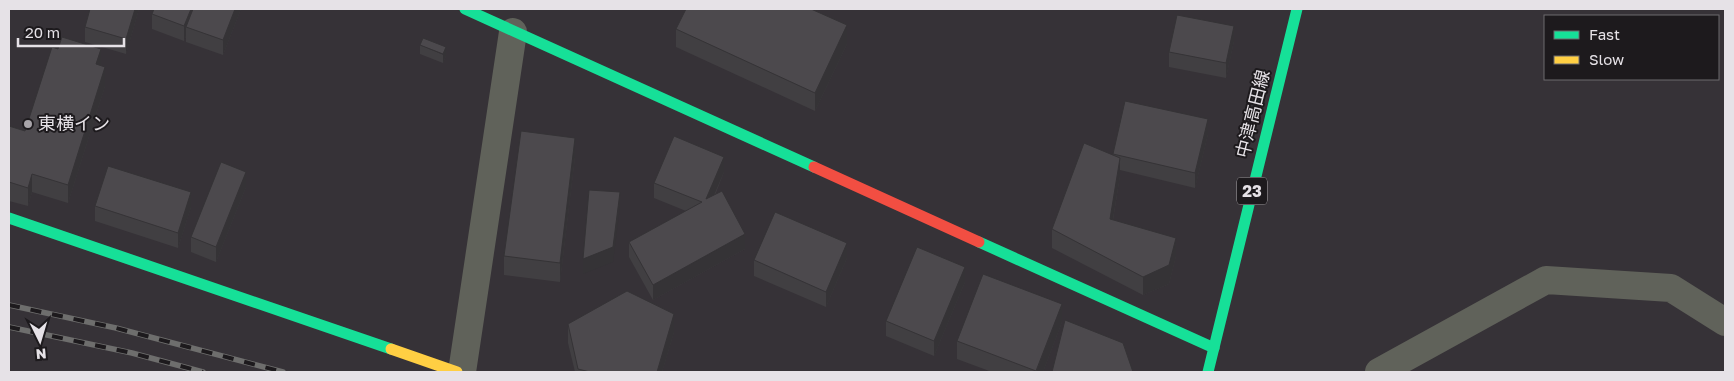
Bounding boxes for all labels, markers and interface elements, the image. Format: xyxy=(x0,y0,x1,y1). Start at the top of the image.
scale bar xyxy=(18,15,124,47)
legend xyxy=(1544,15,1719,80)
text: 20 m xyxy=(25,23,60,41)
text: Fast xyxy=(1589,25,1620,43)
text: Slow xyxy=(1589,50,1624,68)
street label: 中津高田線 xyxy=(1230,67,1274,160)
place label: 東横イン xyxy=(38,112,110,134)
marker: 東横イン xyxy=(22,118,34,130)
road number: 23 xyxy=(1237,178,1267,205)
north arrow xyxy=(15,316,65,366)
text: N xyxy=(35,346,47,363)

